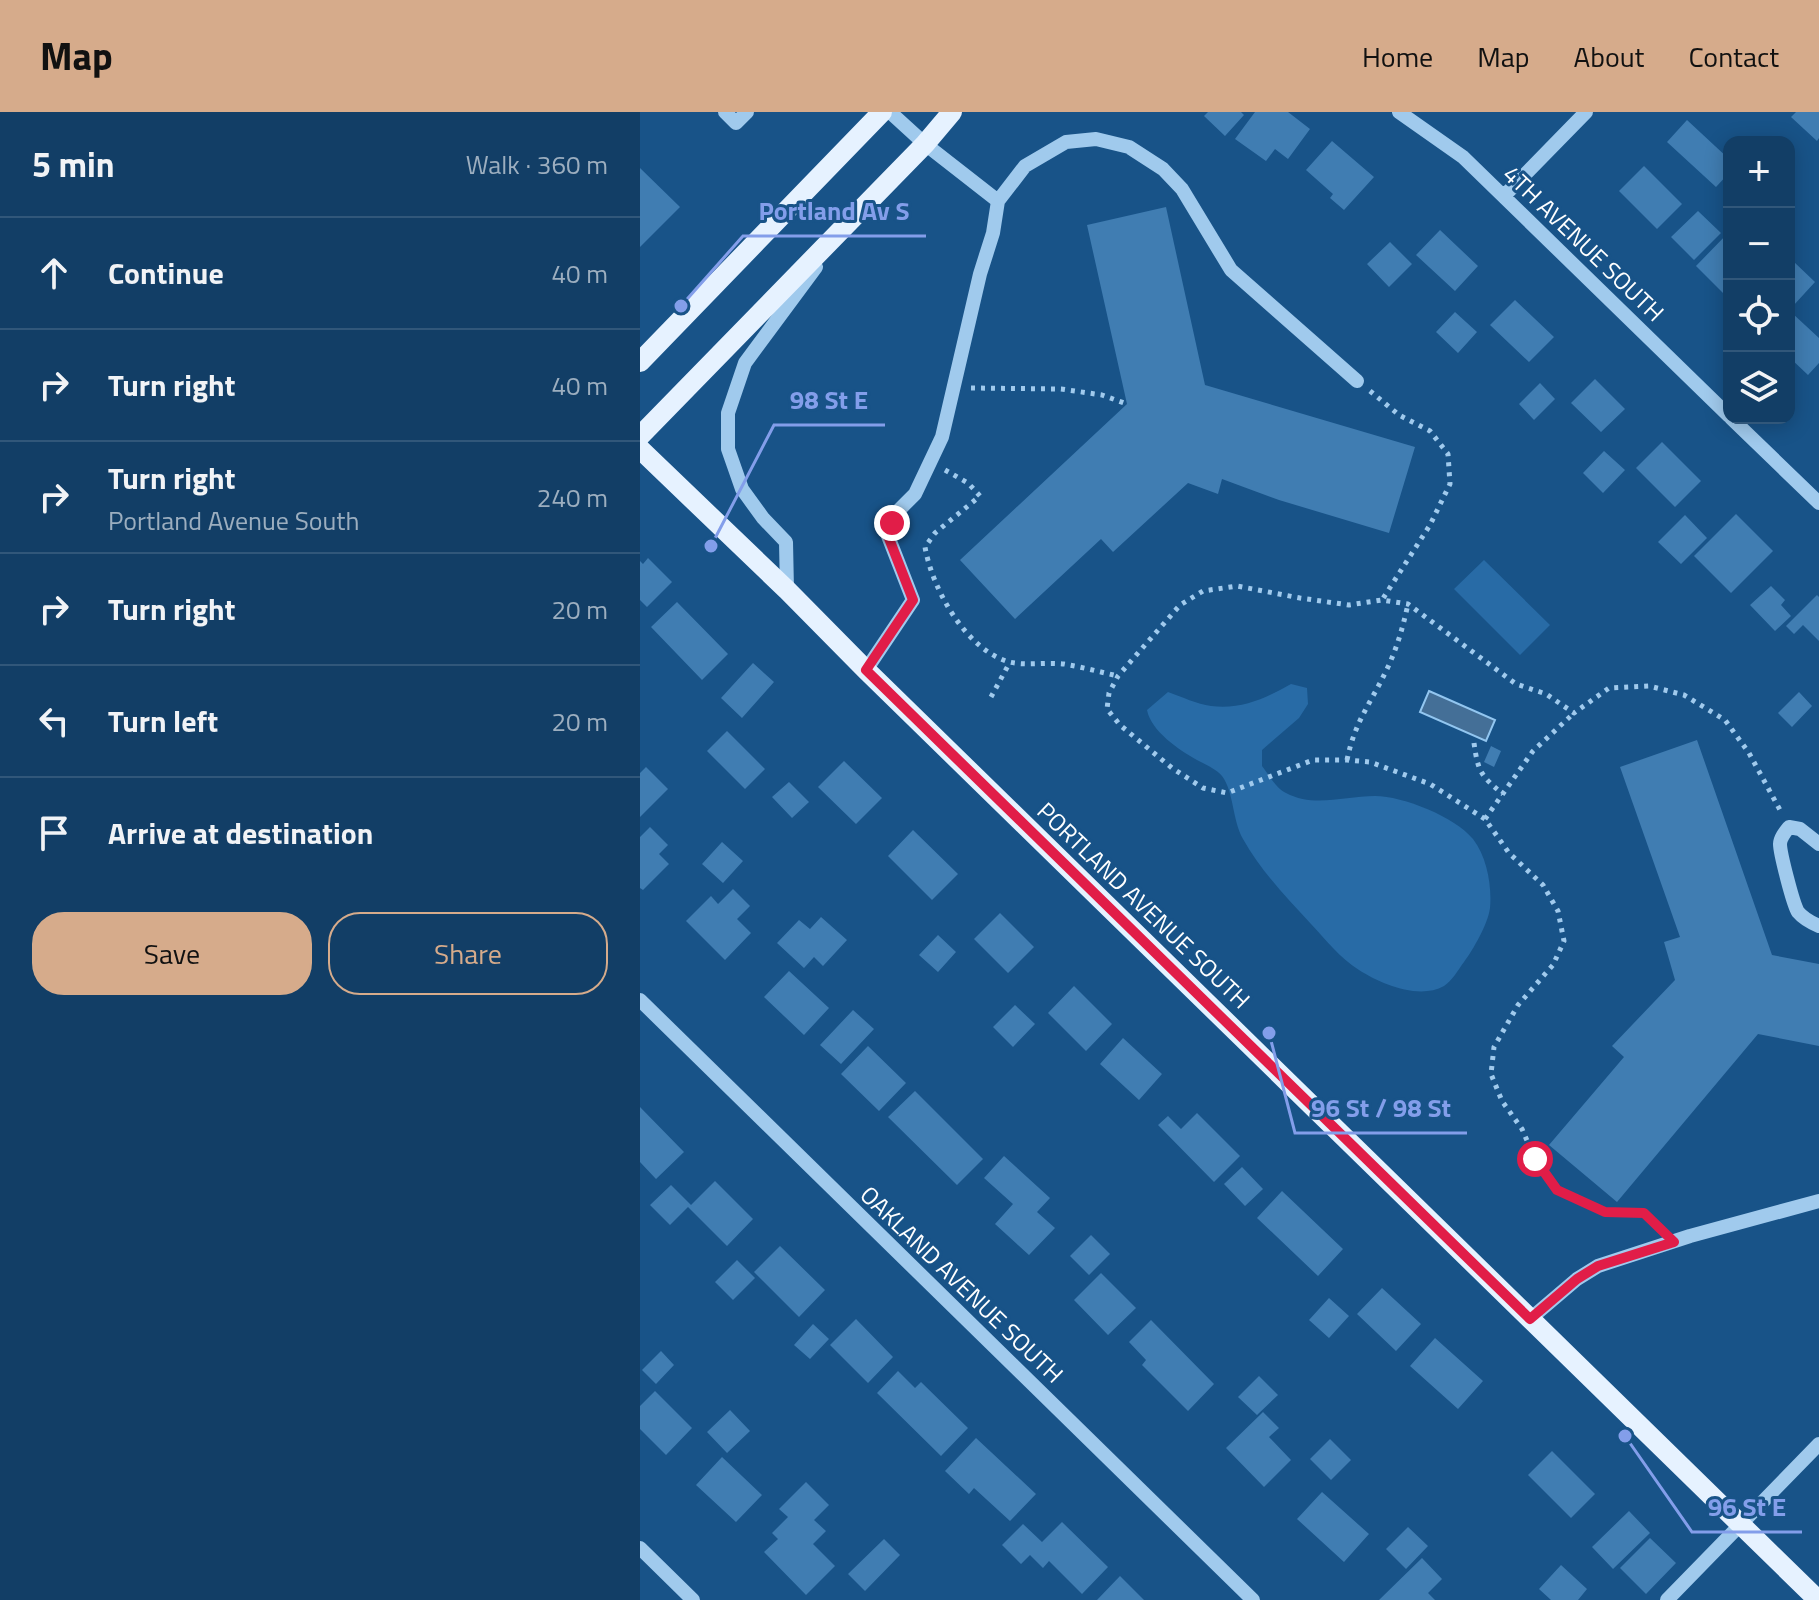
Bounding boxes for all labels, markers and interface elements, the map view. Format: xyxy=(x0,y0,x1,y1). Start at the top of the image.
text: Map xyxy=(40,27,113,85)
text: Home xyxy=(1362,35,1433,78)
text: Map xyxy=(1477,35,1530,78)
text: About xyxy=(1574,35,1644,78)
text: Contact xyxy=(1688,35,1779,78)
map controls xyxy=(1723,136,1795,424)
button: + xyxy=(1723,136,1795,208)
text: 5 min xyxy=(32,138,115,190)
text: Walk · 360 m xyxy=(466,145,608,184)
street label: 4TH AVENUE SOUTH xyxy=(1495,156,1673,330)
callout: Portland Av S xyxy=(743,186,926,236)
text: Portland Av S xyxy=(758,191,910,230)
button: − xyxy=(1723,208,1795,280)
text: Continue xyxy=(108,250,224,296)
icon: ahead xyxy=(32,251,76,295)
text: 40 m xyxy=(551,254,608,293)
button: locate xyxy=(1723,280,1795,352)
button: layers xyxy=(1723,352,1795,424)
text: Turn right xyxy=(108,362,236,408)
icon: right xyxy=(32,363,76,407)
text: 40 m xyxy=(551,366,608,405)
callout: 98 St E xyxy=(774,375,885,425)
text: 98 St E xyxy=(790,380,868,419)
text: Turn right xyxy=(108,455,236,501)
icon: right xyxy=(32,475,76,519)
text: 240 m xyxy=(537,478,608,517)
text: Portland Avenue South xyxy=(108,501,359,540)
route end xyxy=(874,505,910,541)
text: Turn right xyxy=(108,586,236,632)
icon: right xyxy=(32,587,76,631)
text: 20 m xyxy=(551,590,608,629)
text: Turn left xyxy=(108,698,218,744)
icon: left xyxy=(32,699,76,743)
text: 20 m xyxy=(551,702,608,741)
street label: PORTLAND AVENUE SOUTH xyxy=(1029,793,1259,1017)
text: Arrive at destination xyxy=(108,810,373,856)
icon: arrive xyxy=(32,811,76,855)
button: Save xyxy=(32,912,312,995)
button: Share xyxy=(328,912,608,995)
callout: 96 St / 98 St xyxy=(1295,1083,1467,1133)
text: 96 St / 98 St xyxy=(1311,1088,1451,1127)
route start xyxy=(1517,1141,1553,1177)
street label: OAKLAND AVENUE SOUTH xyxy=(852,1177,1072,1391)
callout: 96 St E xyxy=(1692,1482,1802,1532)
text: 96 St E xyxy=(1708,1487,1786,1526)

